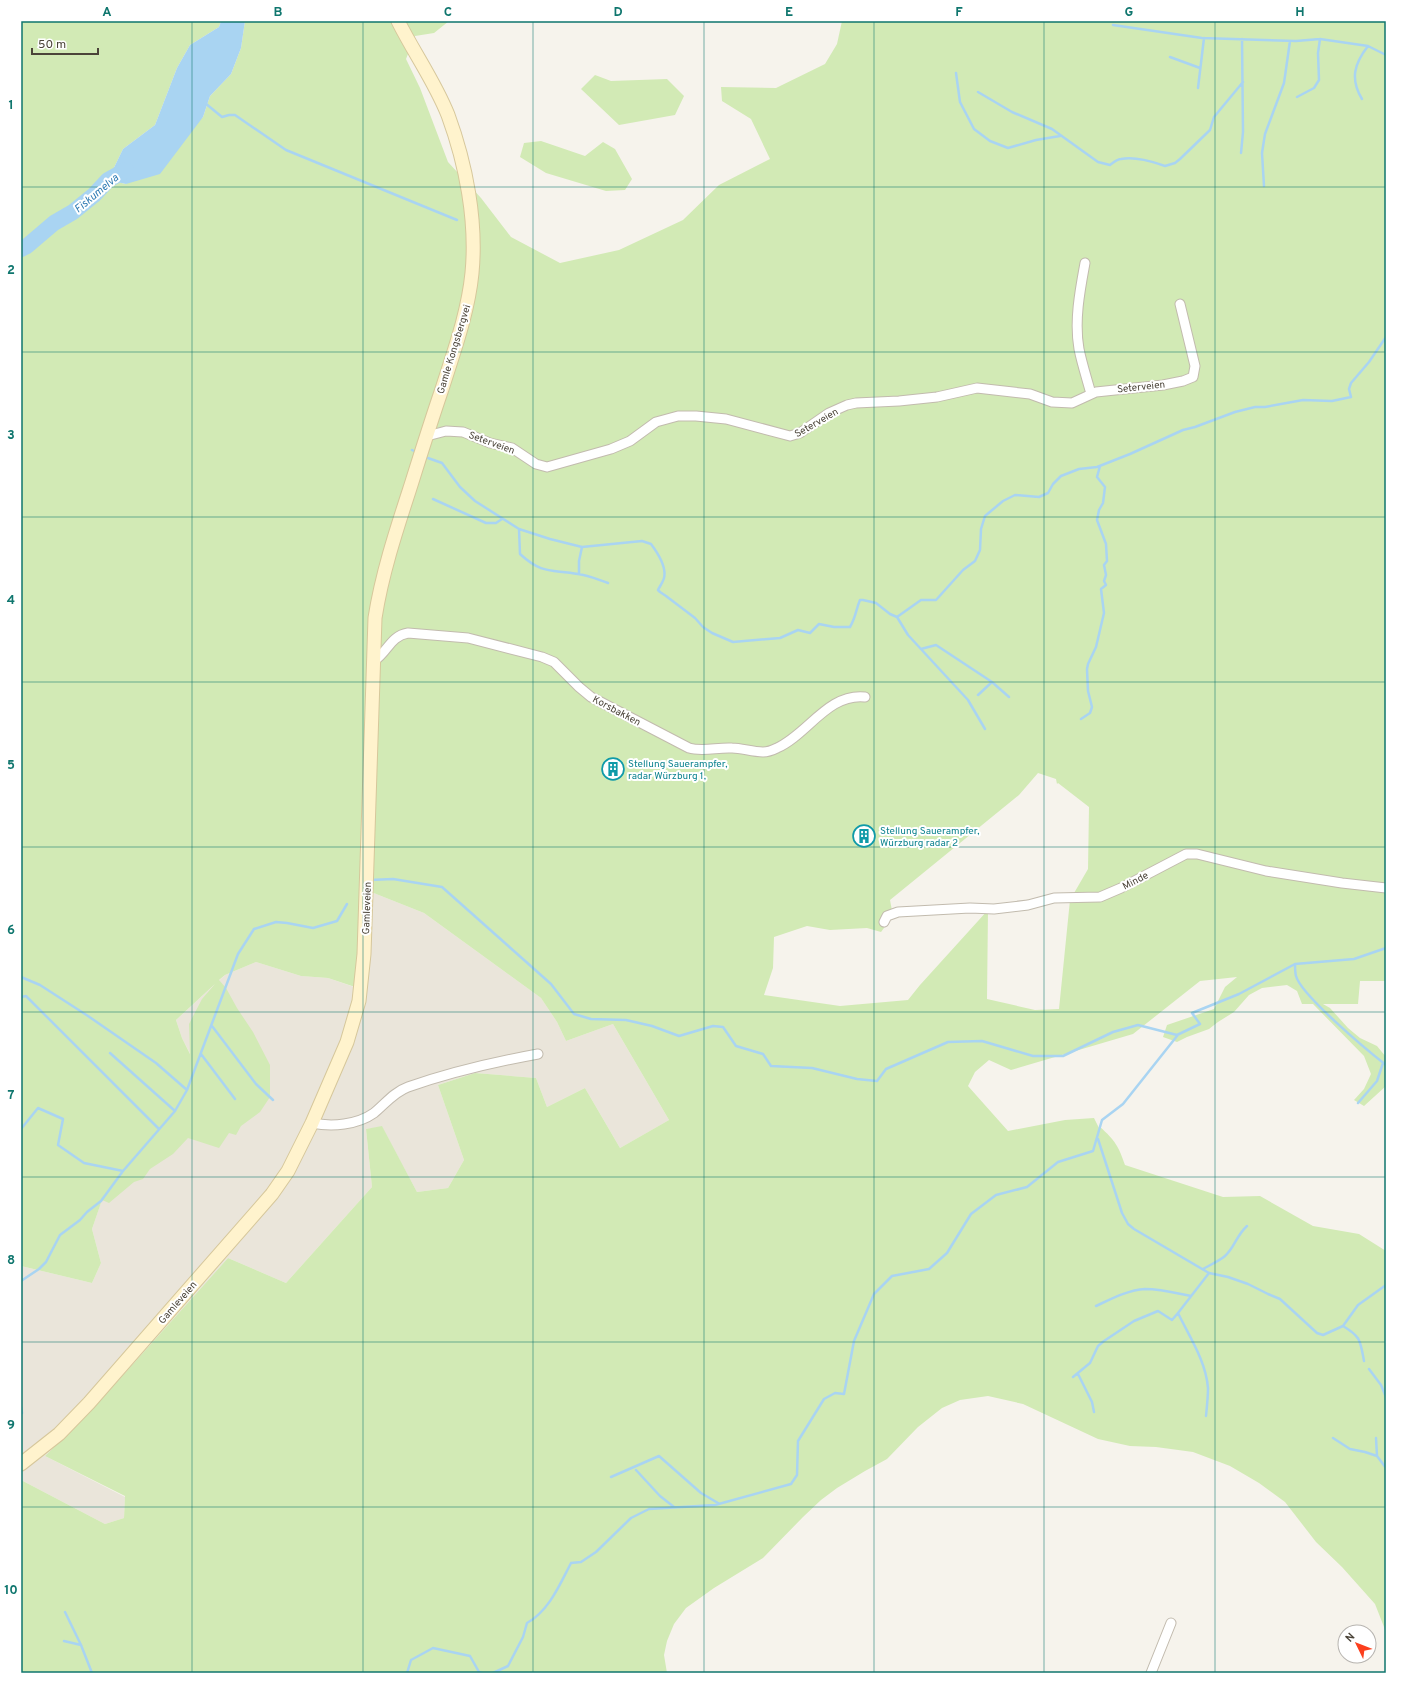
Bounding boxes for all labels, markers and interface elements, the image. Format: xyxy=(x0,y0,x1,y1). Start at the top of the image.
text: A xyxy=(102,5,112,21)
text: B xyxy=(274,5,283,21)
text: C xyxy=(444,5,452,21)
text: D xyxy=(613,5,623,21)
text: E xyxy=(785,5,793,21)
text: F xyxy=(955,5,963,21)
text: G xyxy=(1125,5,1134,21)
text: H xyxy=(1295,5,1305,21)
scale bar xyxy=(32,30,98,56)
text: 50 m xyxy=(38,37,66,53)
text: 1 xyxy=(8,98,14,114)
water label: Fiskumelva xyxy=(72,171,122,216)
text: 2 xyxy=(7,263,15,279)
street label: Gamle Kongsbergvei xyxy=(435,303,474,396)
street label: Seterveien xyxy=(1116,379,1166,396)
street label: Seterveien xyxy=(793,406,841,441)
text: 3 xyxy=(7,428,15,444)
street label: Seterveien xyxy=(467,429,516,458)
text: 4 xyxy=(7,593,15,609)
street label: Korsbakken xyxy=(590,693,643,729)
building icon: Stellung Sauerampfer, radar Würzburg 1, xyxy=(600,756,626,782)
text: 5 xyxy=(7,758,15,774)
place label: Stellung Sauerampfer, radar Würzburg 1, xyxy=(628,758,728,783)
building icon: Stellung Sauerampfer, Würzburg radar 2 xyxy=(851,823,877,849)
place label: Stellung Sauerampfer, Würzburg radar 2 xyxy=(880,825,980,850)
street label: Minde xyxy=(1121,869,1151,893)
street label: Gamleveien xyxy=(360,882,375,935)
text: 6 xyxy=(7,923,15,939)
text: 7 xyxy=(8,1088,15,1104)
text: 8 xyxy=(7,1253,15,1269)
street label: Gamleveien xyxy=(156,1279,200,1327)
text: 9 xyxy=(7,1418,15,1434)
text: 10 xyxy=(4,1583,18,1599)
north arrow xyxy=(1337,1624,1377,1664)
text: N xyxy=(1343,1630,1358,1646)

